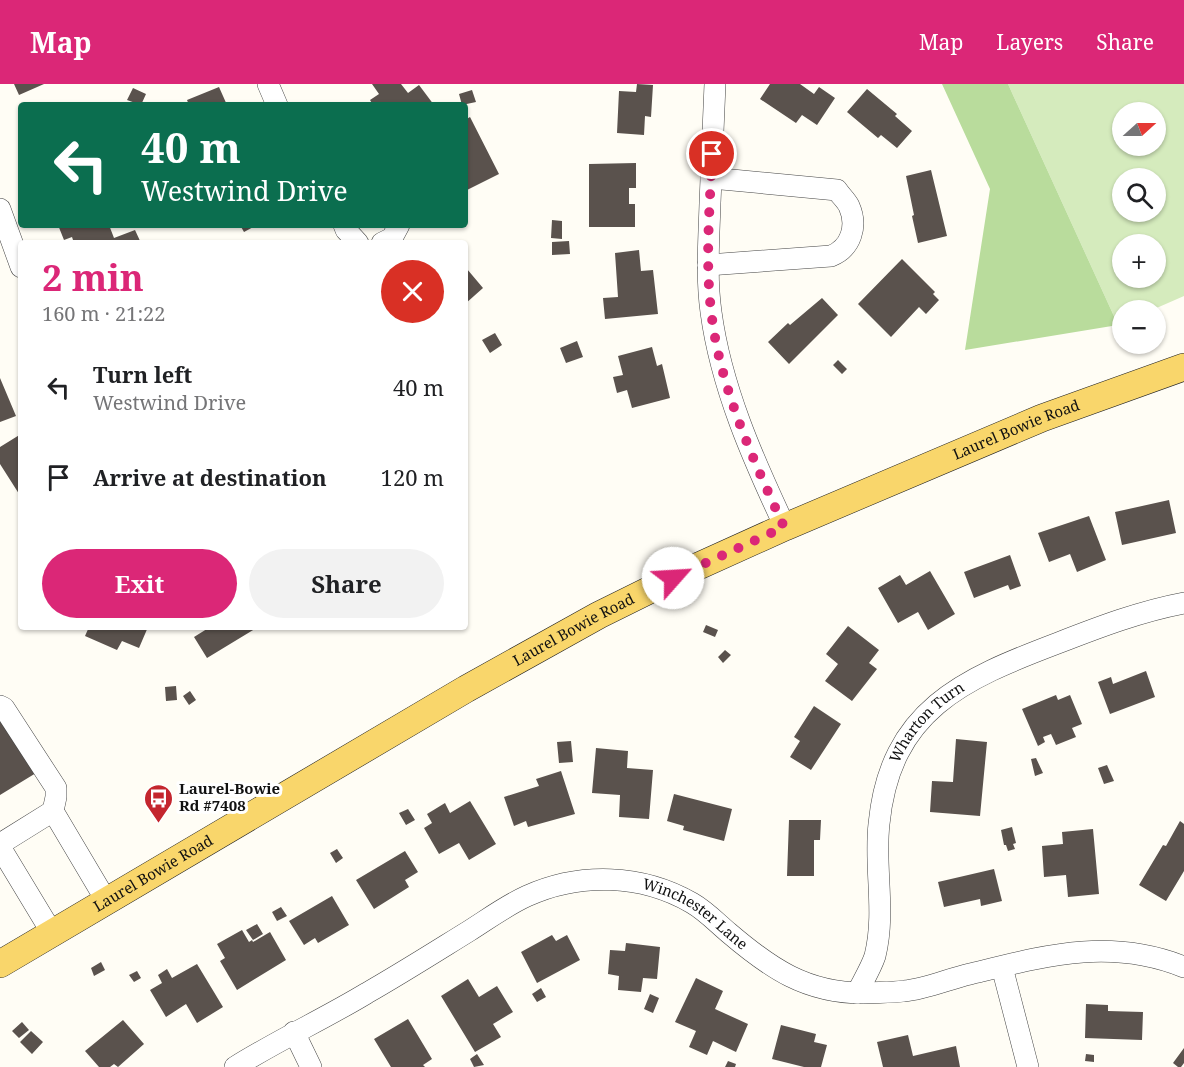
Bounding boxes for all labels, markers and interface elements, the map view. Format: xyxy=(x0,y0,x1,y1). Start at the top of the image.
text: Map xyxy=(30,23,92,61)
text: Map xyxy=(919,28,963,56)
text: Layers xyxy=(996,28,1063,56)
text: Share xyxy=(1096,28,1154,56)
north arrow xyxy=(1112,102,1166,156)
map controls xyxy=(1112,102,1166,354)
text: 40 m xyxy=(141,118,241,175)
icon: left xyxy=(42,126,120,204)
pin xyxy=(686,128,737,179)
icon: arrive xyxy=(695,137,728,170)
button: search xyxy=(1112,168,1166,222)
text: Westwind Drive xyxy=(141,172,348,209)
button: + xyxy=(1112,234,1166,288)
text: 2 min xyxy=(42,253,144,302)
button: close xyxy=(381,260,444,323)
text: 160 m · 21:22 xyxy=(42,300,165,327)
button: − xyxy=(1112,300,1166,354)
text: Turn left xyxy=(93,359,192,389)
icon: left xyxy=(42,371,75,404)
text: 40 m xyxy=(393,372,444,402)
text: Westwind Drive xyxy=(93,389,246,416)
street label: Laurel Bowie Road xyxy=(949,394,1082,464)
icon: arrive xyxy=(42,461,75,494)
text: Arrive at destination xyxy=(93,462,327,492)
text: 120 m xyxy=(381,462,444,492)
position arrow xyxy=(641,546,705,610)
button: Exit xyxy=(42,549,237,618)
button: Share xyxy=(249,549,444,618)
street label: Laurel Bowie Road xyxy=(509,588,637,670)
street label: Wharton Turn xyxy=(884,676,968,765)
place label: Laurel-Bowie Rd #7408 xyxy=(179,778,280,815)
bus stop icon: Laurel-Bowie Rd #7408 xyxy=(142,782,174,824)
street label: Laurel Bowie Road xyxy=(89,830,216,916)
street label: Winchester Lane xyxy=(641,873,752,954)

